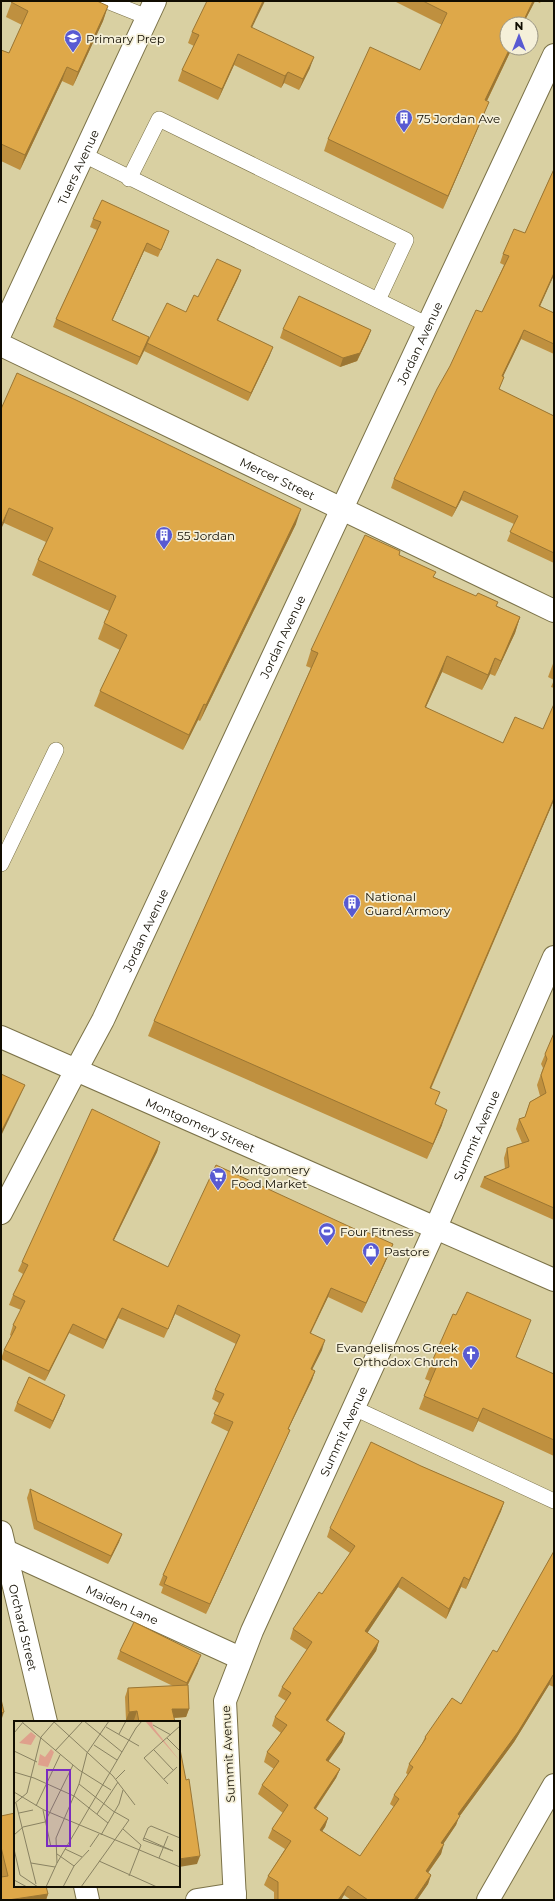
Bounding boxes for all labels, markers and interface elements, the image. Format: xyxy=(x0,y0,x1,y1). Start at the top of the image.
north arrow xyxy=(499,16,539,56)
text: N xyxy=(515,19,523,33)
school or university icon: Primary Prep xyxy=(63,28,83,53)
place label: Primary Prep xyxy=(86,31,165,46)
building icon: 75 Jordan Ave xyxy=(394,108,414,133)
place label: 75 Jordan Ave xyxy=(417,111,500,126)
street label: Tuers Avenue xyxy=(54,127,102,207)
street label: Jordan Avenue xyxy=(393,299,445,388)
street label: Mercer Street xyxy=(238,454,318,503)
building icon: 55 Jordan xyxy=(154,525,174,550)
place label: 55 Jordan xyxy=(177,528,235,543)
street label: Jordan Avenue xyxy=(256,593,308,682)
street label: Jordan Avenue xyxy=(119,886,171,975)
place label: National Guard Armory xyxy=(365,889,451,918)
building icon: National Guard Armory xyxy=(342,893,362,918)
street label: Summit Avenue xyxy=(450,1088,502,1183)
street label: Montgomery Street xyxy=(143,1094,258,1155)
place label: Montgomery Food Market xyxy=(231,1162,310,1191)
supermarket icon: Montgomery Food Market xyxy=(208,1166,228,1191)
sports icon: Four Fitness xyxy=(317,1221,337,1246)
place label: Four Fitness xyxy=(340,1224,414,1239)
shop icon: Pastore xyxy=(361,1241,381,1266)
place label: Pastore xyxy=(384,1244,429,1259)
place label: Evangelismos Greek Orthodox Church xyxy=(336,1340,459,1369)
church icon: Evangelismos Greek Orthodox Church xyxy=(461,1344,481,1369)
street label: Summit Avenue xyxy=(316,1384,370,1478)
street label: Maiden Lane xyxy=(84,1581,161,1627)
street label: Orchard Street xyxy=(6,1582,41,1672)
street label: Summit Avenue xyxy=(218,1705,238,1803)
inset map xyxy=(14,1721,180,1887)

